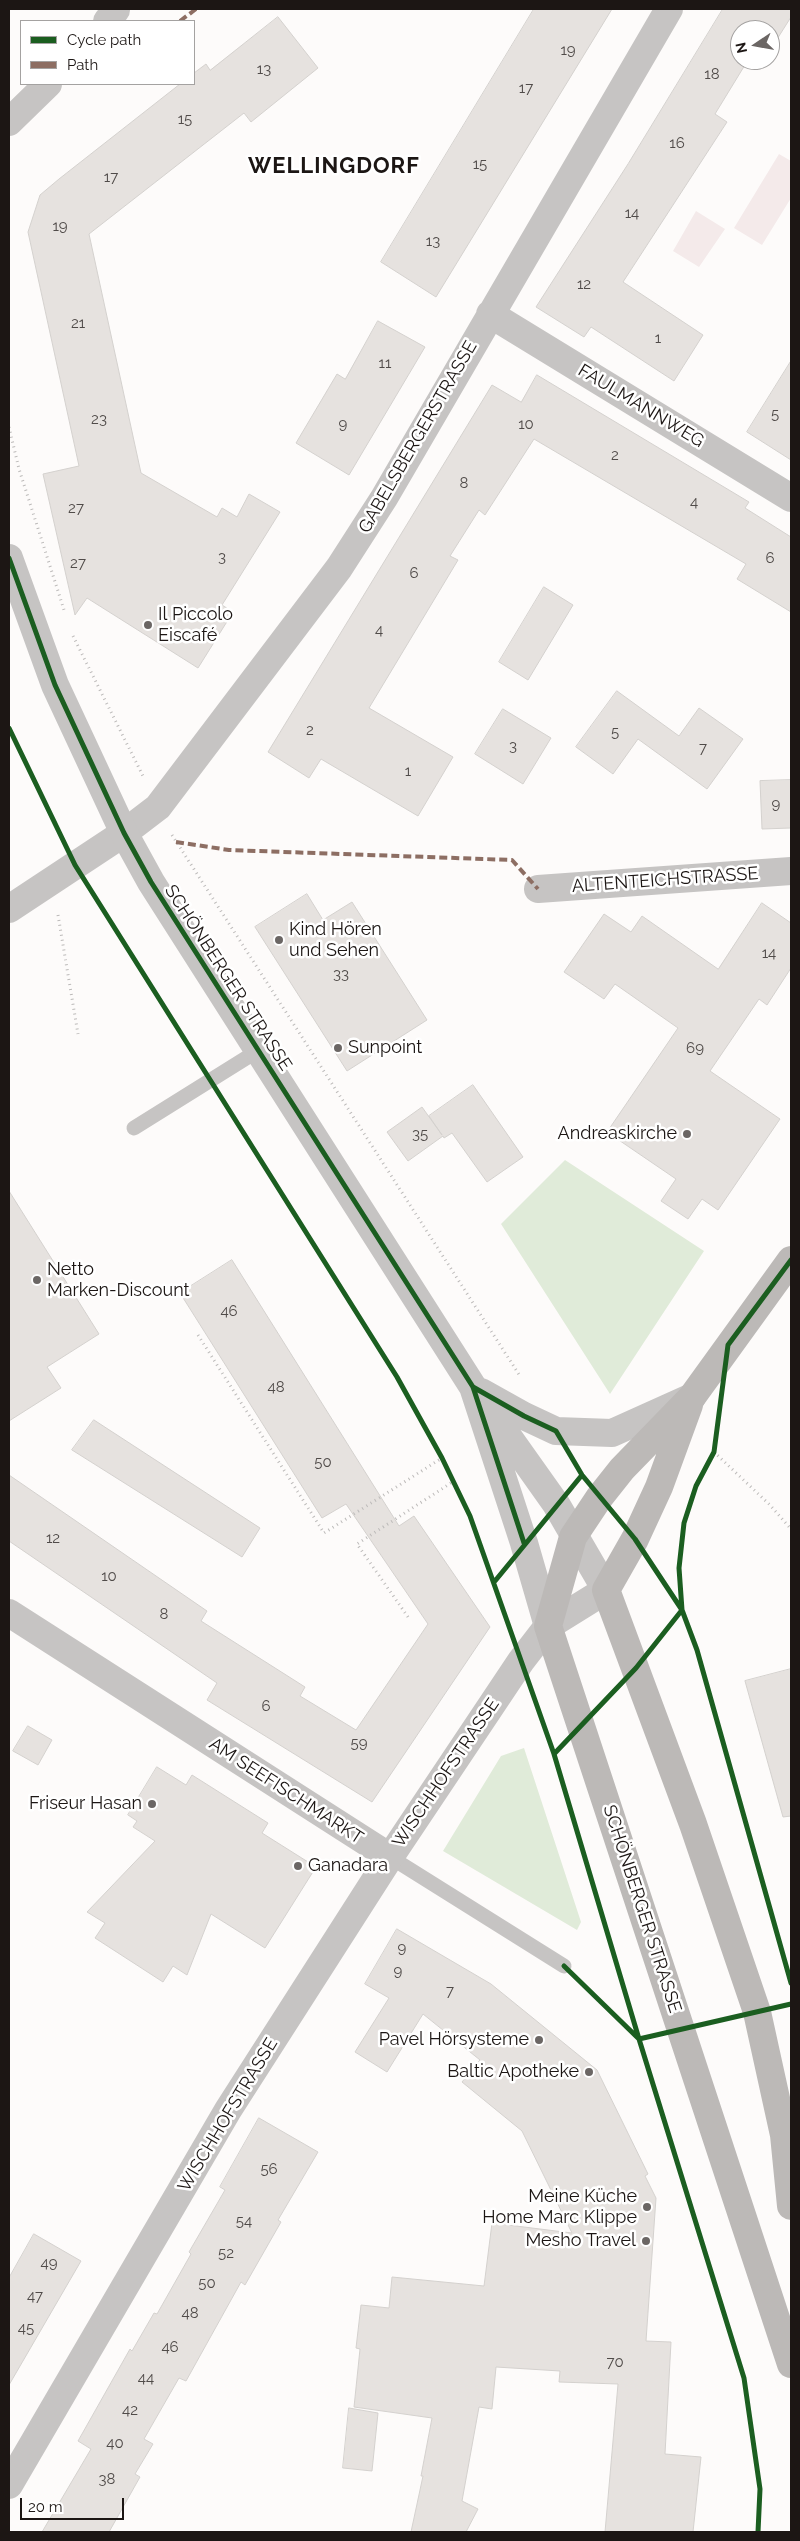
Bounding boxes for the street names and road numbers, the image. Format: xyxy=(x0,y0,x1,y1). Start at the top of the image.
street label: GABELSBERGERSTRASSE xyxy=(354,337,482,537)
street label: FAULMANNWEG xyxy=(574,360,708,452)
street label: ALTENTEICHSTRASSE xyxy=(571,863,759,897)
street label: SCHÖNBERGER STRASSE xyxy=(160,881,296,1075)
street label: WISCHHOFSTRASSE xyxy=(388,1694,504,1852)
street label: AM SEEFISCHMARKT xyxy=(205,1733,367,1849)
street label: SCHÖNBERGER STRASSE xyxy=(598,1802,686,2016)
street label: WISCHHOFSTRASSE xyxy=(174,2034,282,2196)

